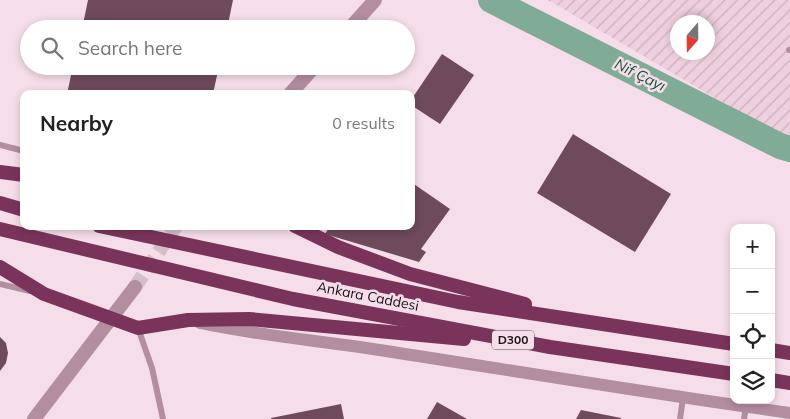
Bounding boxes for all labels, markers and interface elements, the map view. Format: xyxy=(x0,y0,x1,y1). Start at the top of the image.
north arrow xyxy=(670,15,715,60)
search box xyxy=(20,20,415,75)
icon: search xyxy=(38,34,66,62)
text: Search here xyxy=(78,36,182,60)
water label: Nif Çayı xyxy=(612,54,669,95)
text: Nearby xyxy=(40,110,113,136)
text: 0 results xyxy=(332,113,395,133)
map controls xyxy=(730,224,775,404)
button: + xyxy=(730,224,775,269)
button: − xyxy=(730,269,775,314)
street label: Ankara Caddesi xyxy=(315,277,421,315)
button: locate xyxy=(730,314,775,359)
road number: D300 xyxy=(492,330,534,350)
button: layers xyxy=(730,359,775,404)

